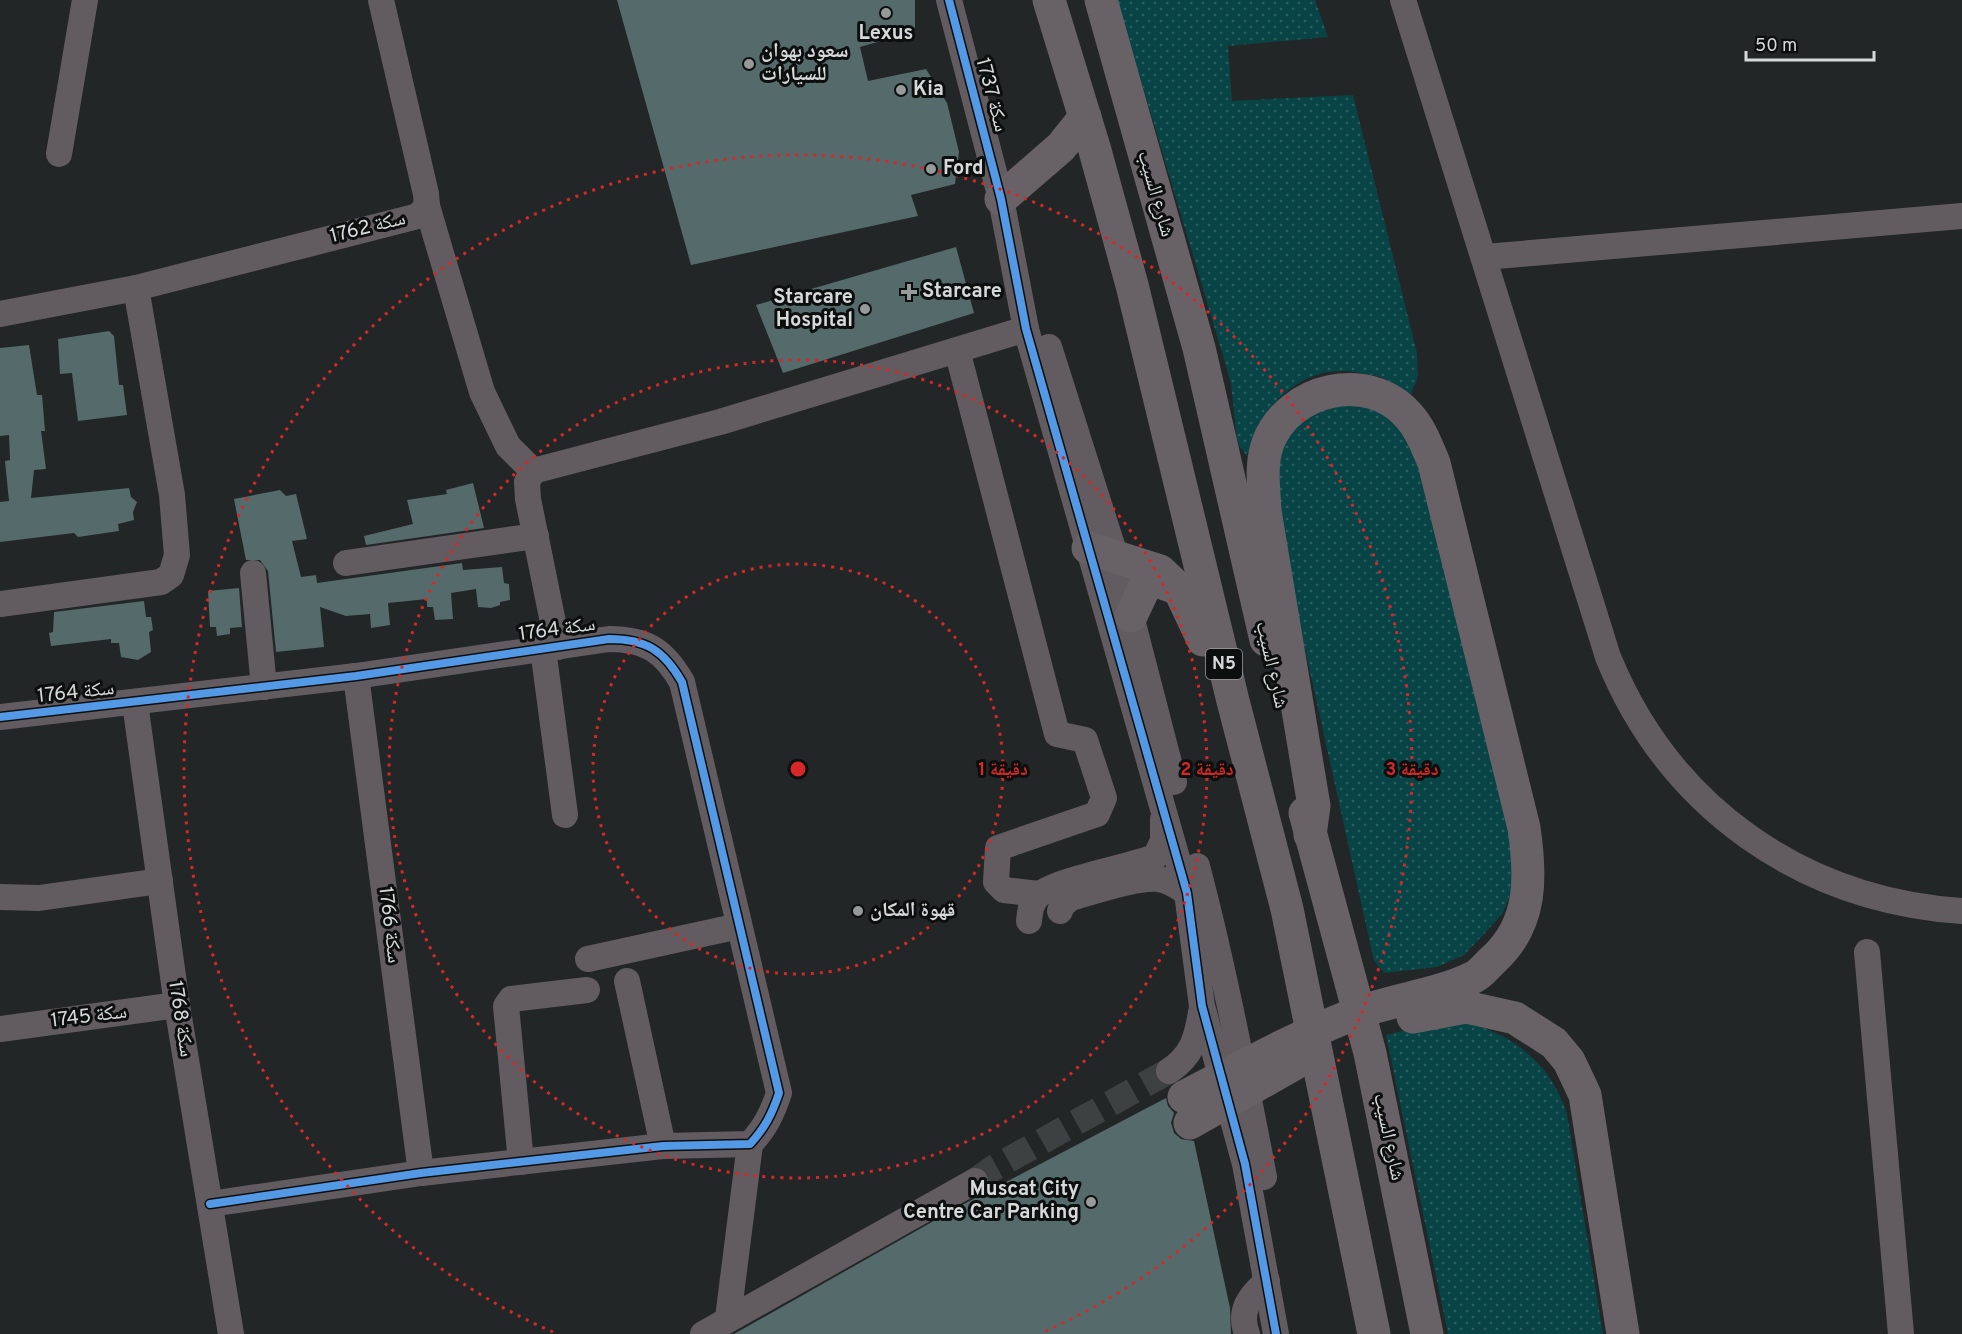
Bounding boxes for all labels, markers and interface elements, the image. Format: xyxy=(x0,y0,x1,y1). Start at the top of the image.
marker: Lexus xyxy=(879,6,893,20)
place label: Lexus xyxy=(859,21,913,47)
scale bar xyxy=(1746,24,1874,62)
text: 50 m xyxy=(1755,35,1797,58)
place label: سعود بهوان للسيارات xyxy=(761,39,848,88)
street label: سكة 1737 xyxy=(969,55,1013,135)
marker: سعود بهوان للسيارات xyxy=(742,57,756,71)
place label: Kia xyxy=(913,77,944,103)
marker: Kia xyxy=(894,83,908,97)
street label: شارع السيب xyxy=(1130,148,1180,240)
place label: Ford xyxy=(943,156,984,182)
marker: Ford xyxy=(924,162,938,176)
street label: سكة 1762 xyxy=(327,206,409,250)
place label: Starcare xyxy=(922,279,1002,305)
marker: Starcare xyxy=(900,283,918,301)
place label: Starcare Hospital xyxy=(773,285,853,334)
marker: Starcare Hospital xyxy=(858,302,872,316)
street label: سكة 1764 xyxy=(517,612,597,648)
street label: شارع السيب xyxy=(1248,619,1294,711)
road number: N5 xyxy=(1206,649,1242,679)
street label: سكة 1764 xyxy=(36,676,116,710)
centre of rings xyxy=(788,759,808,779)
text: 1 دقيقة xyxy=(978,759,1028,782)
text: 2 دقيقة xyxy=(1180,759,1234,782)
text: 3 دقيقة xyxy=(1385,759,1439,782)
street label: سكة 1766 xyxy=(371,885,407,965)
place label: قهوة المكان xyxy=(870,898,955,924)
marker: قهوة المكان xyxy=(851,904,865,918)
street label: سكة 1768 xyxy=(161,979,199,1059)
street label: سكة 1745 xyxy=(49,999,129,1035)
street label: شارع السيب xyxy=(1366,1091,1410,1183)
place label: Muscat City Centre Car Parking xyxy=(903,1177,1079,1226)
marker: Muscat City Centre Car Parking xyxy=(1084,1195,1098,1209)

